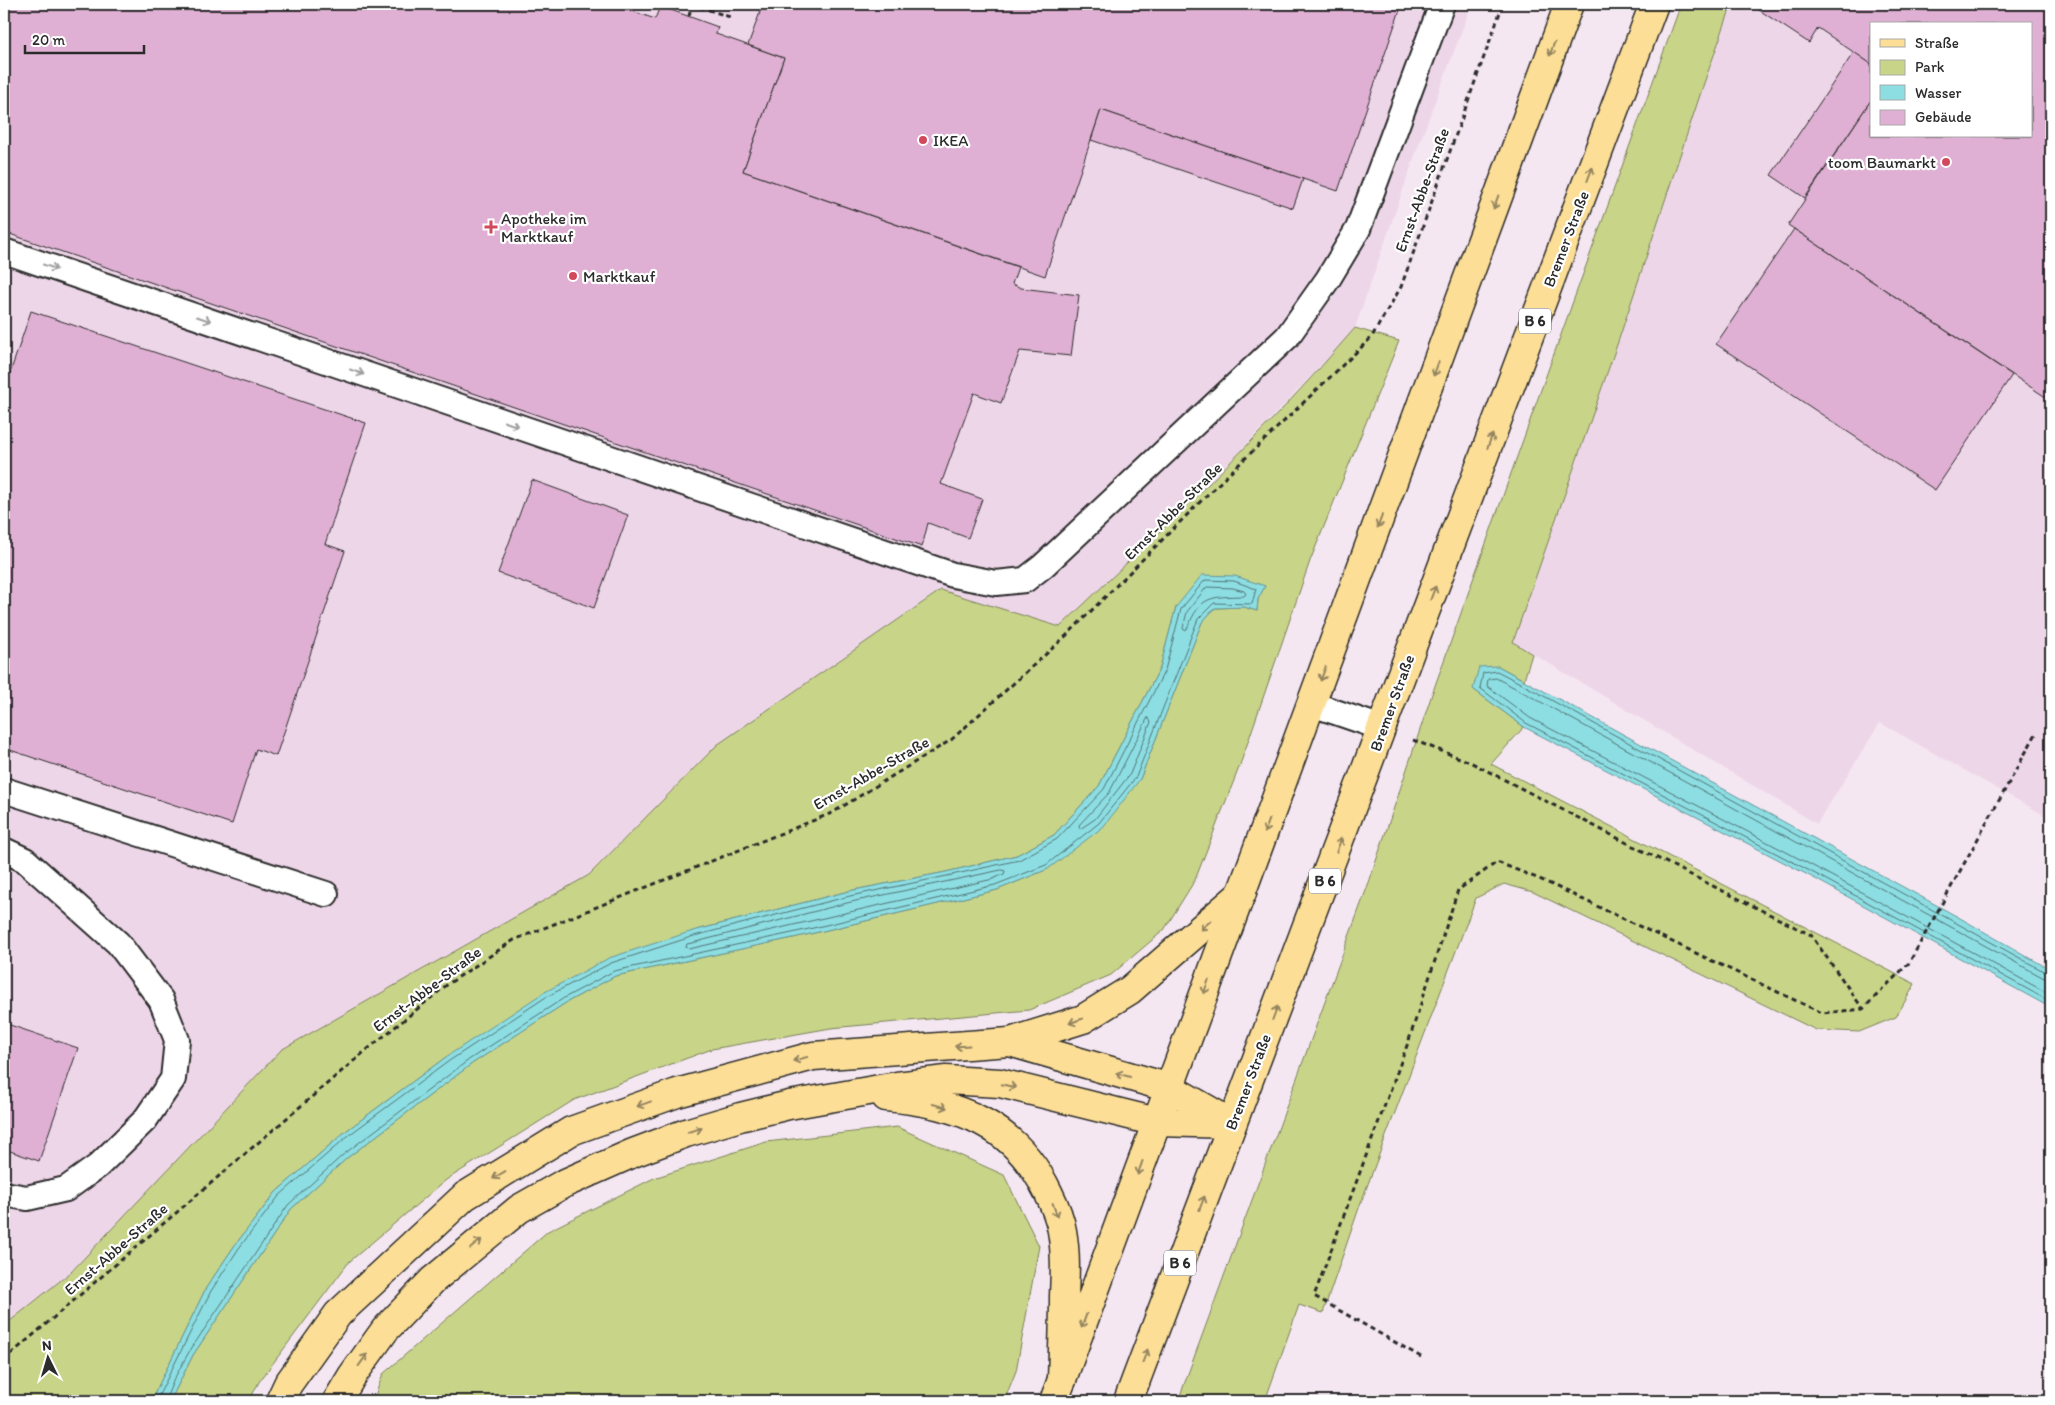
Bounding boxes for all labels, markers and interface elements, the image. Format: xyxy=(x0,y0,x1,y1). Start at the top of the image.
scale bar xyxy=(25,22,144,54)
legend xyxy=(1870,22,2032,138)
text: 20 m xyxy=(32,31,66,49)
text: Straße xyxy=(1915,34,1959,52)
one-way arrow xyxy=(1547,41,1556,57)
text: Park xyxy=(1915,58,1945,76)
text: Wasser xyxy=(1915,84,1962,102)
text: Gebäude xyxy=(1915,108,1972,126)
street label: Ernst-Abbe-Straße xyxy=(1391,125,1453,255)
place label: IKEA xyxy=(933,131,968,150)
marker: IKEA xyxy=(917,134,929,146)
place label: toom Baumarkt xyxy=(1828,153,1936,172)
marker: toom Baumarkt xyxy=(1940,156,1952,168)
one-way arrow xyxy=(1586,167,1595,182)
street label: Bremer Straße xyxy=(1539,188,1593,290)
one-way arrow xyxy=(1491,194,1500,209)
place label: Apotheke im Marktkauf xyxy=(501,209,587,246)
marker: Apotheke im Marktkauf xyxy=(485,221,497,233)
one-way arrow xyxy=(42,262,58,272)
place label: Marktkauf xyxy=(583,267,656,286)
marker: Marktkauf xyxy=(567,270,579,282)
road number: B 6 xyxy=(1519,308,1551,334)
one-way arrow xyxy=(195,315,211,324)
one-way arrow xyxy=(1431,361,1440,376)
one-way arrow xyxy=(349,368,365,377)
one-way arrow xyxy=(503,420,518,429)
one-way arrow xyxy=(1486,434,1495,449)
street label: Ernst-Abbe-Straße xyxy=(1120,458,1226,564)
one-way arrow xyxy=(1374,513,1384,528)
one-way arrow xyxy=(1429,586,1438,601)
street label: Bremer Straße xyxy=(1366,652,1418,754)
one-way arrow xyxy=(1318,665,1327,681)
street label: Ernst-Abbe-Straße xyxy=(810,732,933,814)
one-way arrow xyxy=(1262,818,1271,833)
one-way arrow xyxy=(1335,837,1344,852)
road number: B 6 xyxy=(1309,868,1341,894)
one-way arrow xyxy=(1199,919,1212,930)
street label: Ernst-Abbe-Straße xyxy=(369,942,485,1036)
one-way arrow xyxy=(1201,979,1210,994)
one-way arrow xyxy=(1270,1006,1280,1021)
one-way arrow xyxy=(1069,1017,1084,1026)
street label: Bremer Straße xyxy=(1221,1031,1275,1133)
one-way arrow xyxy=(954,1041,970,1050)
one-way arrow xyxy=(792,1055,808,1064)
one-way arrow xyxy=(1115,1069,1131,1079)
one-way arrow xyxy=(1001,1082,1017,1091)
one-way arrow xyxy=(637,1100,652,1109)
one-way arrow xyxy=(932,1102,948,1112)
one-way arrow xyxy=(687,1125,703,1135)
one-way arrow xyxy=(1135,1160,1144,1175)
one-way arrow xyxy=(492,1170,506,1180)
one-way arrow xyxy=(1199,1196,1208,1211)
street label: Ernst-Abbe-Straße xyxy=(60,1199,172,1299)
one-way arrow xyxy=(1051,1201,1060,1217)
one-way arrow xyxy=(469,1238,482,1249)
road number: B 6 xyxy=(1164,1250,1196,1276)
one-way arrow xyxy=(1079,1313,1088,1328)
north arrow xyxy=(22,1332,72,1382)
text: N xyxy=(41,1337,52,1354)
one-way arrow xyxy=(1141,1348,1150,1364)
one-way arrow xyxy=(358,1353,368,1367)

